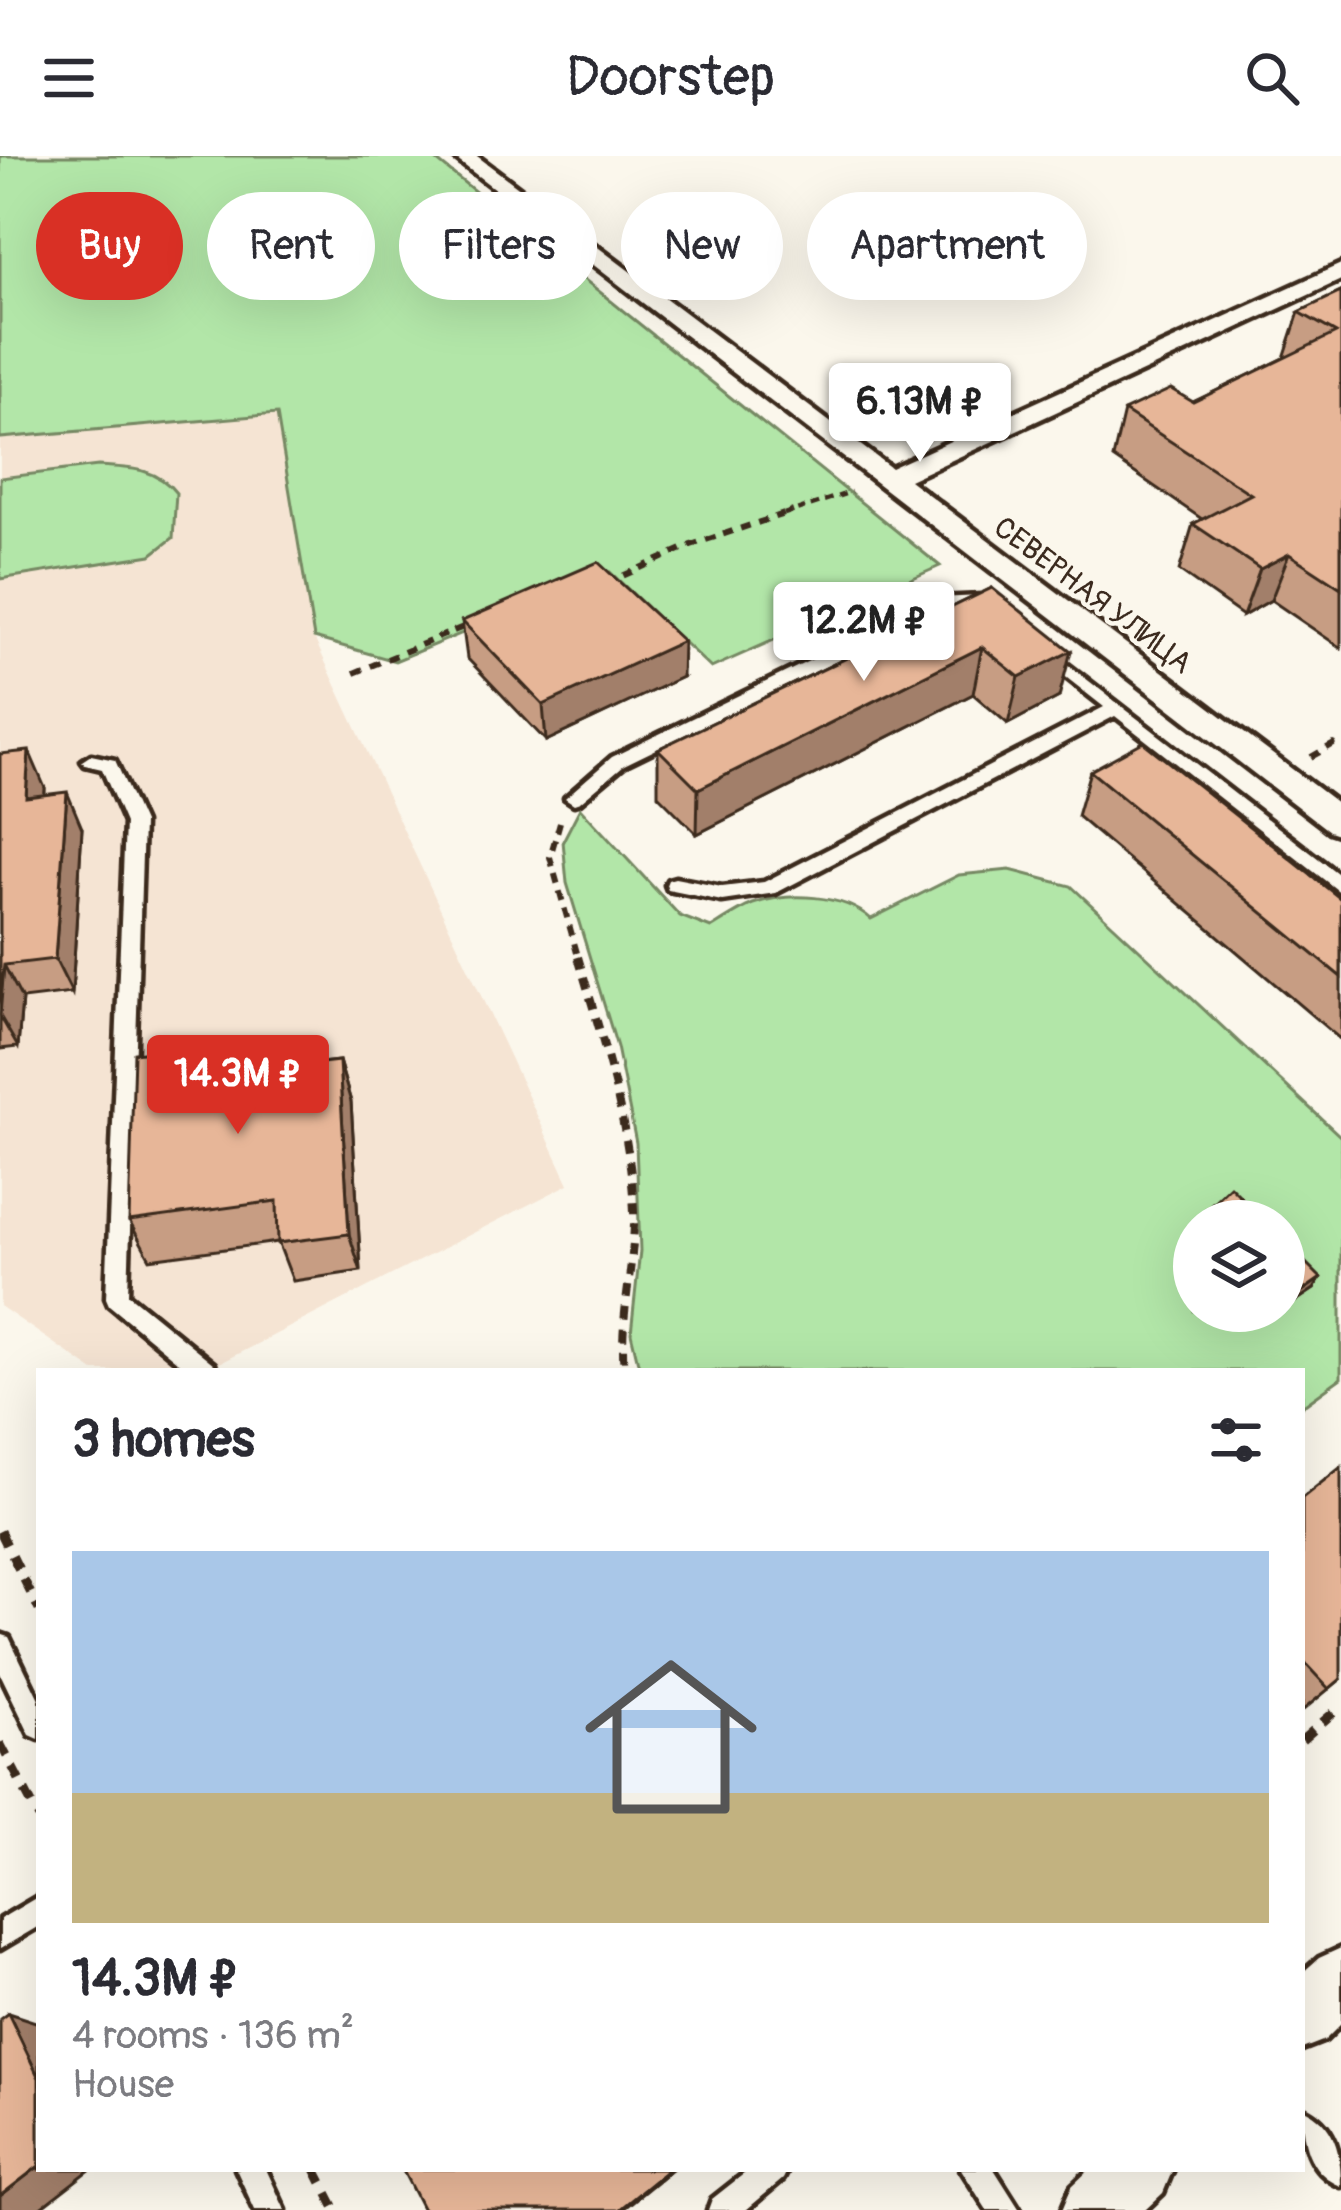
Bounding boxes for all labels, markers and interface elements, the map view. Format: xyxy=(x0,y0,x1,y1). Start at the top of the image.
text: Doorstep xyxy=(566,44,775,112)
icon: menu xyxy=(36,45,102,111)
icon: search xyxy=(1239,45,1305,111)
chip: Buy xyxy=(36,192,183,300)
chip: Rent xyxy=(207,192,375,300)
chip: Filters xyxy=(399,192,597,300)
chip: New xyxy=(621,192,783,300)
chip: Apartment xyxy=(807,192,1087,300)
pin: 6.13M ₽ xyxy=(809,363,1031,465)
text: 6.13M ₽ xyxy=(856,377,984,426)
street label: СЕВЕРНАЯ УЛИЦА xyxy=(986,509,1199,682)
pin: 12.2M ₽ xyxy=(753,582,975,684)
text: 12.2M ₽ xyxy=(800,596,928,645)
pin: 14.3M ₽ xyxy=(127,1035,349,1137)
text: 14.3M ₽ xyxy=(174,1049,302,1098)
map controls xyxy=(1173,1200,1305,1332)
button: layers xyxy=(1173,1200,1305,1332)
icon: filters xyxy=(1203,1407,1269,1473)
text: 3 homes xyxy=(72,1408,255,1472)
icon: home xyxy=(563,1629,779,1845)
text: 14.3M ₽ xyxy=(72,1947,240,2011)
text: 4 rooms · 136 m² xyxy=(72,2011,354,2060)
text: House xyxy=(72,2060,174,2109)

